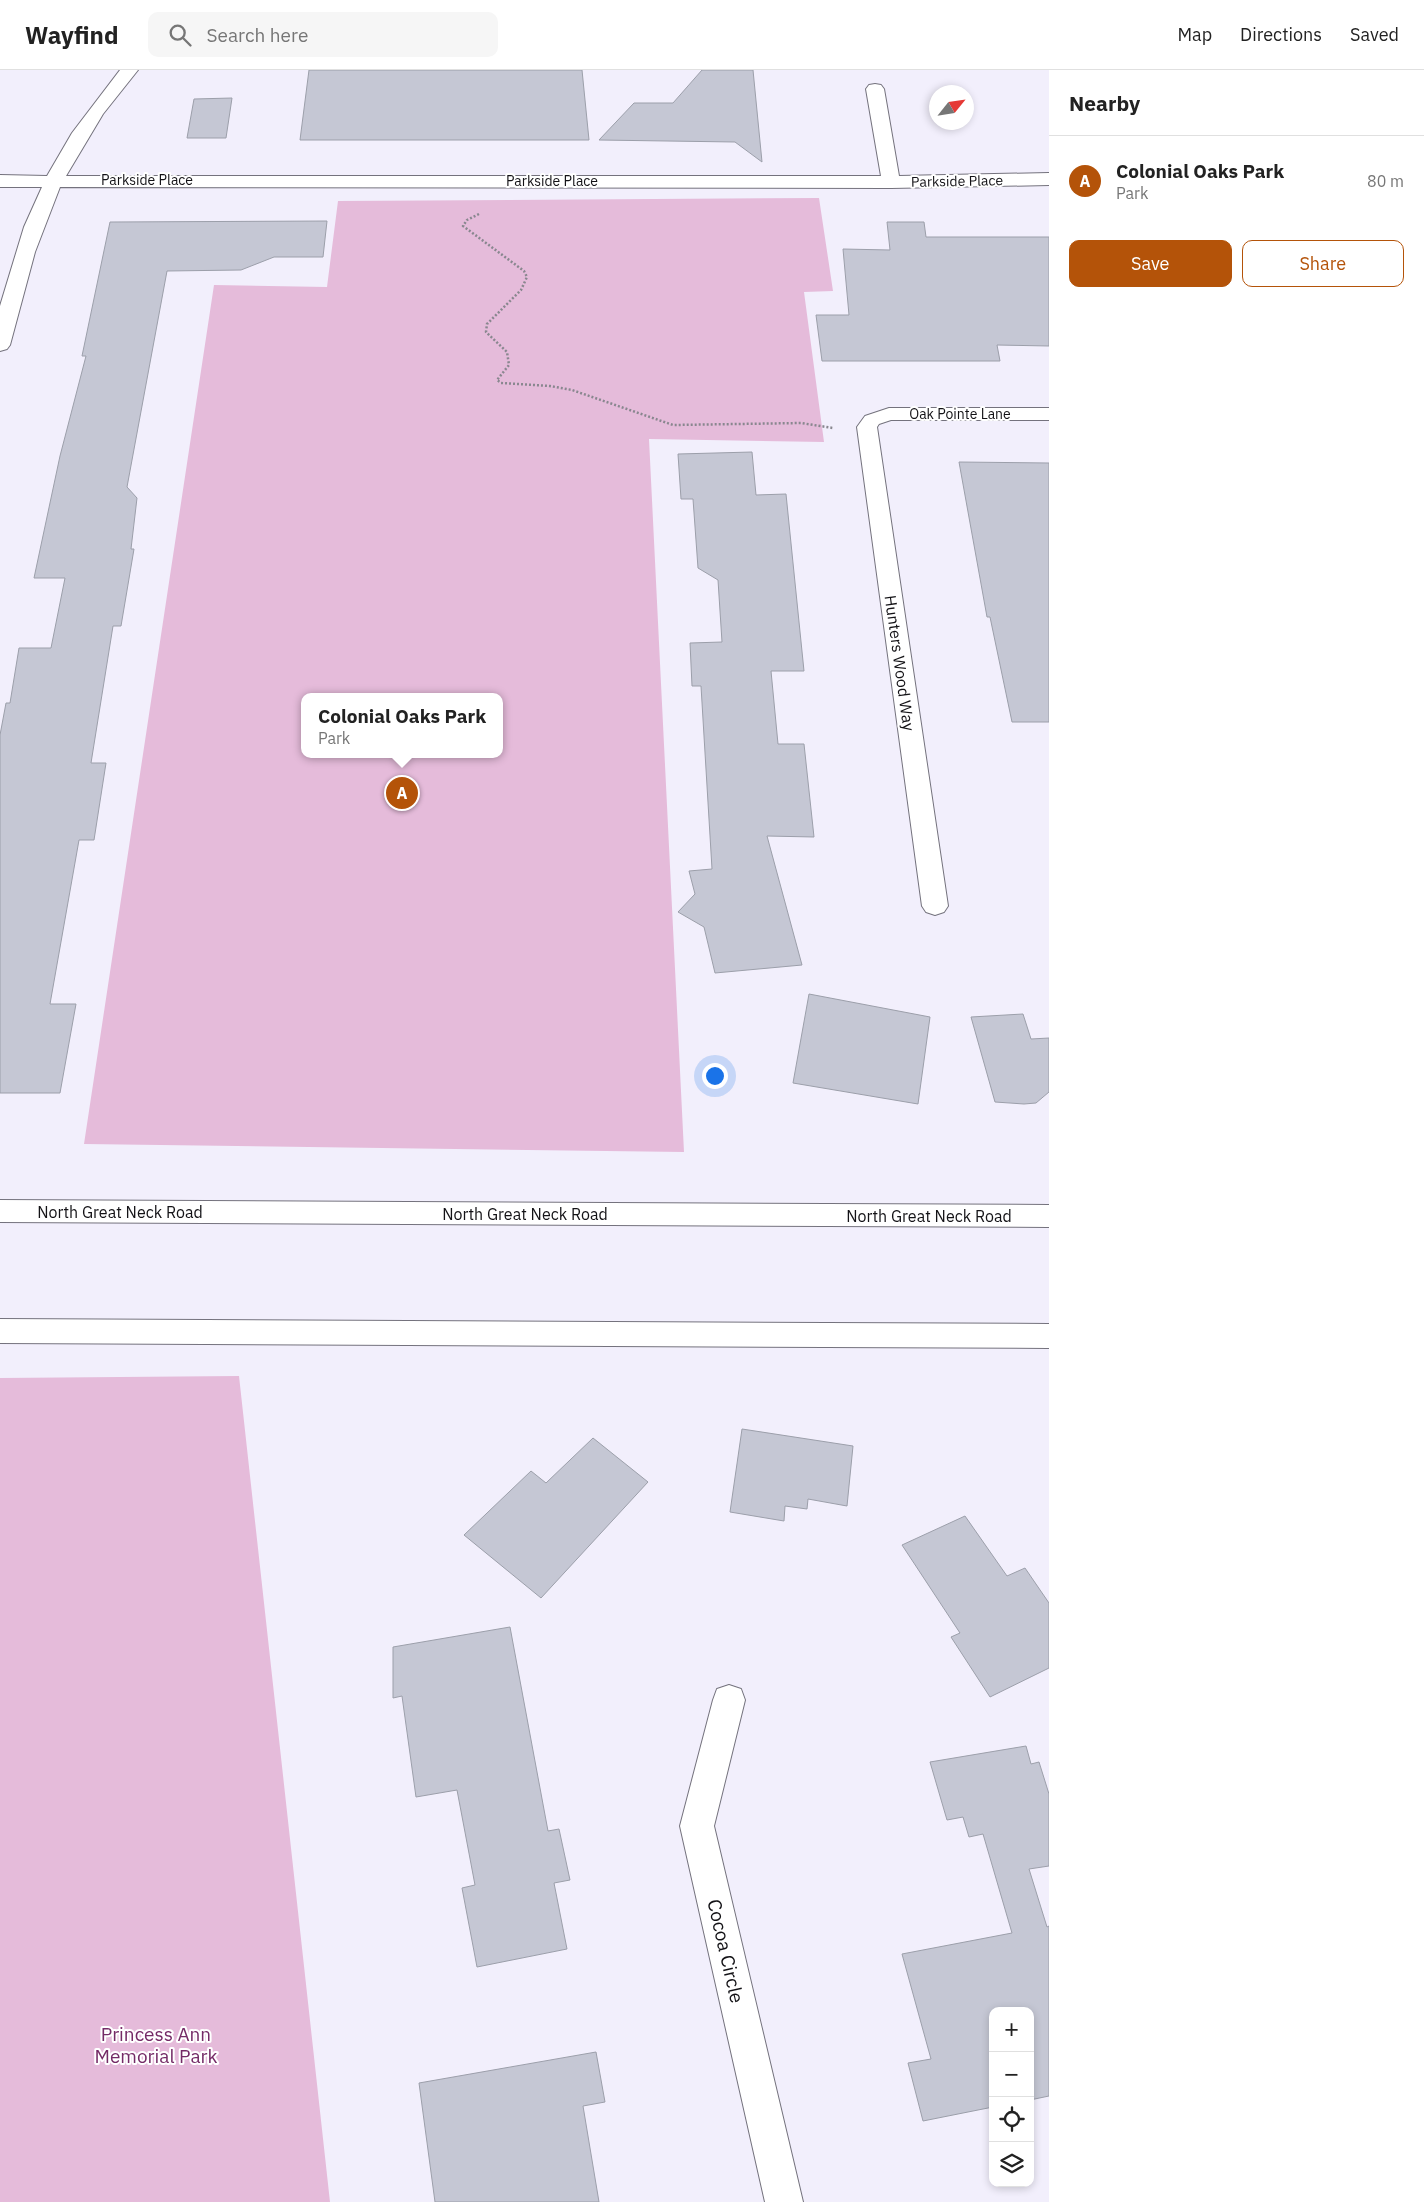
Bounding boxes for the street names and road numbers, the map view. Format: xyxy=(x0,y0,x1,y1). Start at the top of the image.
street label: Parkside Place xyxy=(101,171,193,189)
street label: Parkside Place xyxy=(911,171,1003,191)
street label: Parkside Place xyxy=(506,172,598,190)
street label: Oak Pointe Lane xyxy=(909,405,1011,423)
street label: Hunters Wood Way xyxy=(881,594,919,732)
street label: North Great Neck Road xyxy=(37,1202,203,1222)
street label: North Great Neck Road xyxy=(442,1204,608,1224)
street label: North Great Neck Road xyxy=(846,1206,1012,1226)
street label: Cocoa Circle xyxy=(702,1897,750,2005)

